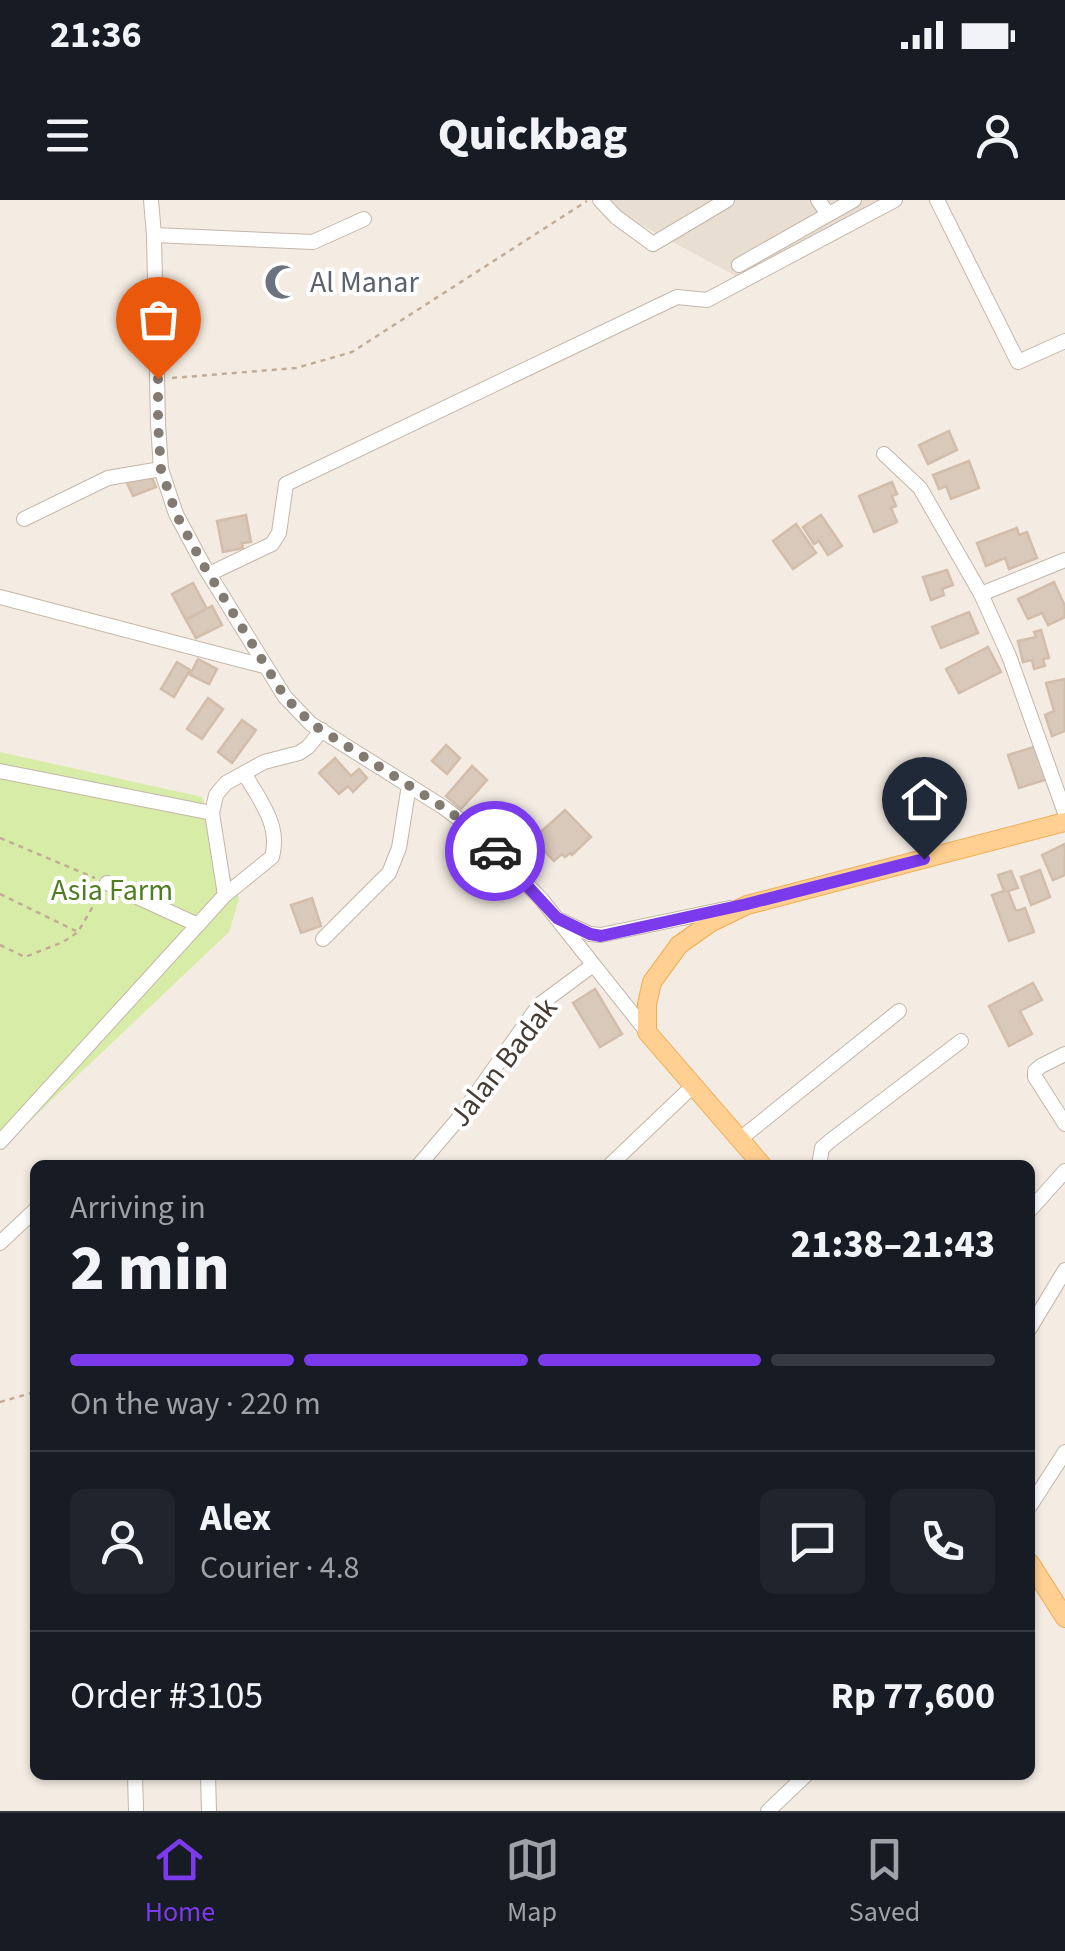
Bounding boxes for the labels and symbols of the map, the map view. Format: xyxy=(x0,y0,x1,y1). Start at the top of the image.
place label: Al Manar xyxy=(310,261,419,304)
mosque icon: Al Manar xyxy=(263,263,301,301)
pin xyxy=(116,277,201,380)
pin xyxy=(882,757,967,860)
courier xyxy=(445,801,545,901)
park label: Asia Farm xyxy=(51,869,173,912)
street label: Jalan Badak xyxy=(439,988,568,1136)

